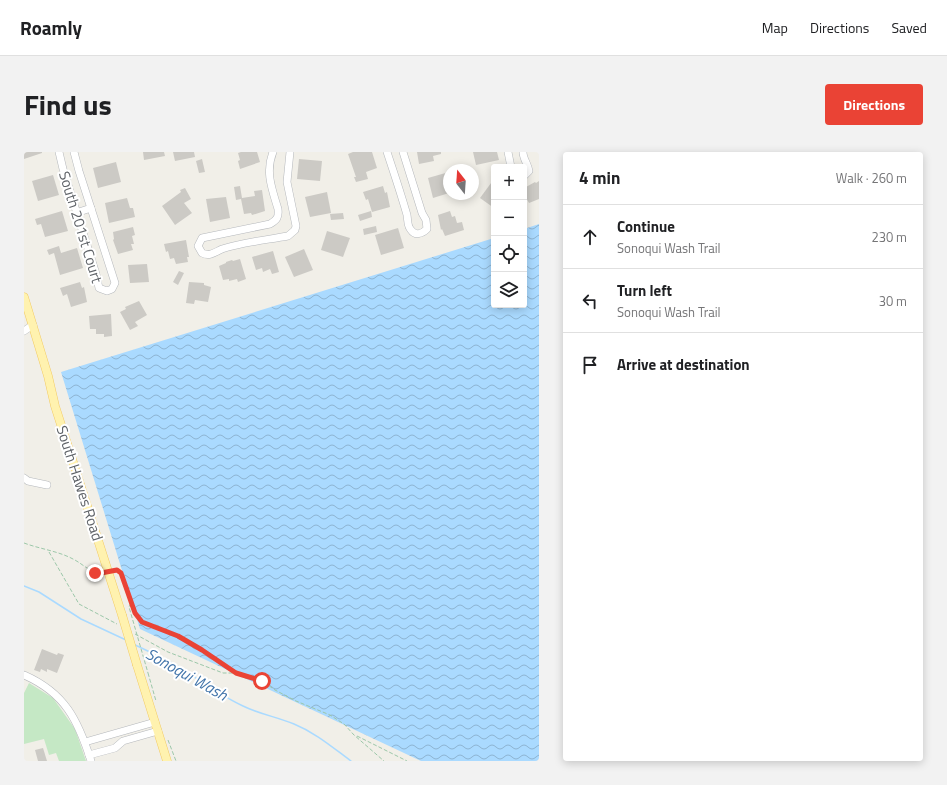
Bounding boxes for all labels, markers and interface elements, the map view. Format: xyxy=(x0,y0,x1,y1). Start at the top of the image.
text: Roamly xyxy=(20,13,82,42)
text: Map xyxy=(762,17,788,38)
text: Directions xyxy=(810,17,869,38)
text: Saved xyxy=(891,17,927,38)
text: Find us xyxy=(24,83,112,126)
button: Directions xyxy=(825,84,923,125)
north arrow xyxy=(443,164,479,200)
map controls xyxy=(491,164,527,308)
button: + xyxy=(491,164,527,200)
text: 4 min xyxy=(579,165,620,191)
street label: South 201st Court xyxy=(53,168,109,286)
text: Walk · 260 m xyxy=(836,168,907,188)
button: − xyxy=(491,200,527,236)
text: Continue xyxy=(617,215,675,238)
icon: ahead xyxy=(579,226,601,248)
text: 230 m xyxy=(871,227,907,247)
button: locate xyxy=(491,236,527,272)
text: Sonoqui Wash Trail xyxy=(617,238,721,258)
button: layers xyxy=(491,272,527,308)
text: Turn left xyxy=(617,279,672,302)
icon: left xyxy=(579,290,601,312)
text: 30 m xyxy=(879,291,907,311)
text: Sonoqui Wash Trail xyxy=(617,302,721,322)
text: Arrive at destination xyxy=(617,353,750,376)
icon: arrive xyxy=(579,354,601,376)
street label: South Hawes Road xyxy=(51,422,109,544)
route end xyxy=(86,564,104,582)
water label: Sonoqui Wash xyxy=(142,642,233,707)
route start xyxy=(253,672,271,690)

